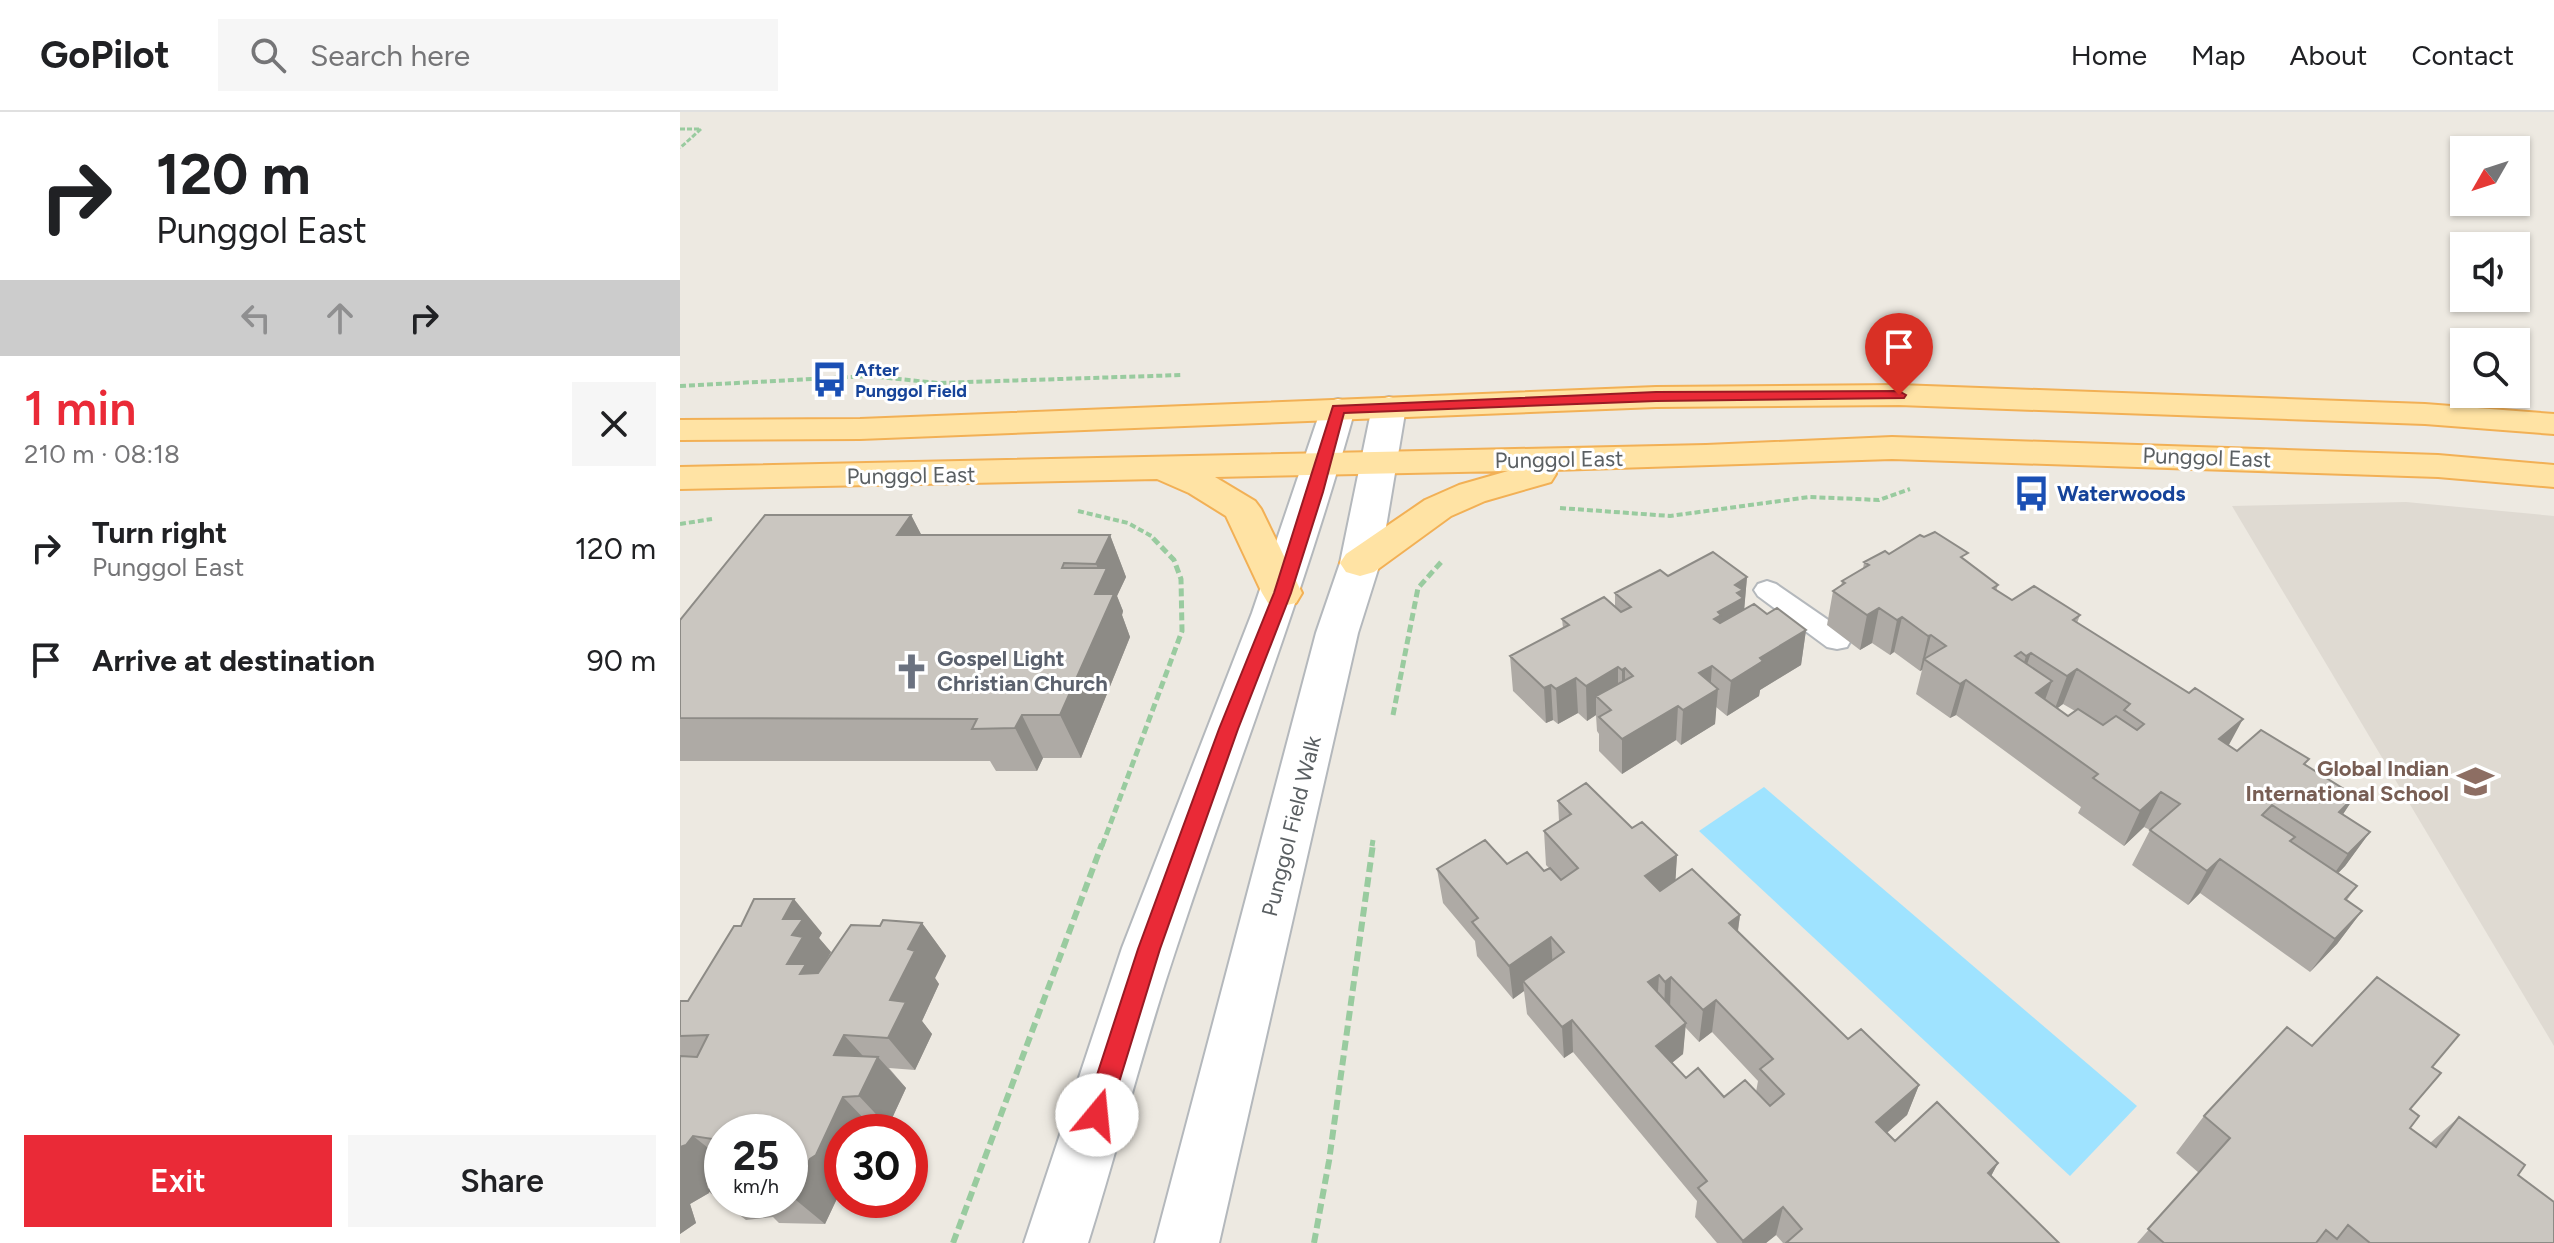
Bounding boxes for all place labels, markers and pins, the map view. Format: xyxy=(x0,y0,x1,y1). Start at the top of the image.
pin xyxy=(1865,313,1933,395)
place label: After Punggol Field xyxy=(855,359,967,402)
bus stop icon: After Punggol Field xyxy=(810,361,848,399)
bus stop icon: Waterwoods xyxy=(2012,474,2050,512)
place label: Waterwoods xyxy=(2057,480,2186,507)
place label: Gospel Light Christian Church xyxy=(937,645,1108,697)
church icon: Gospel Light Christian Church xyxy=(892,652,930,690)
place label: Global Indian International School xyxy=(2246,755,2449,807)
school or university icon: Global Indian International School xyxy=(2456,762,2494,800)

